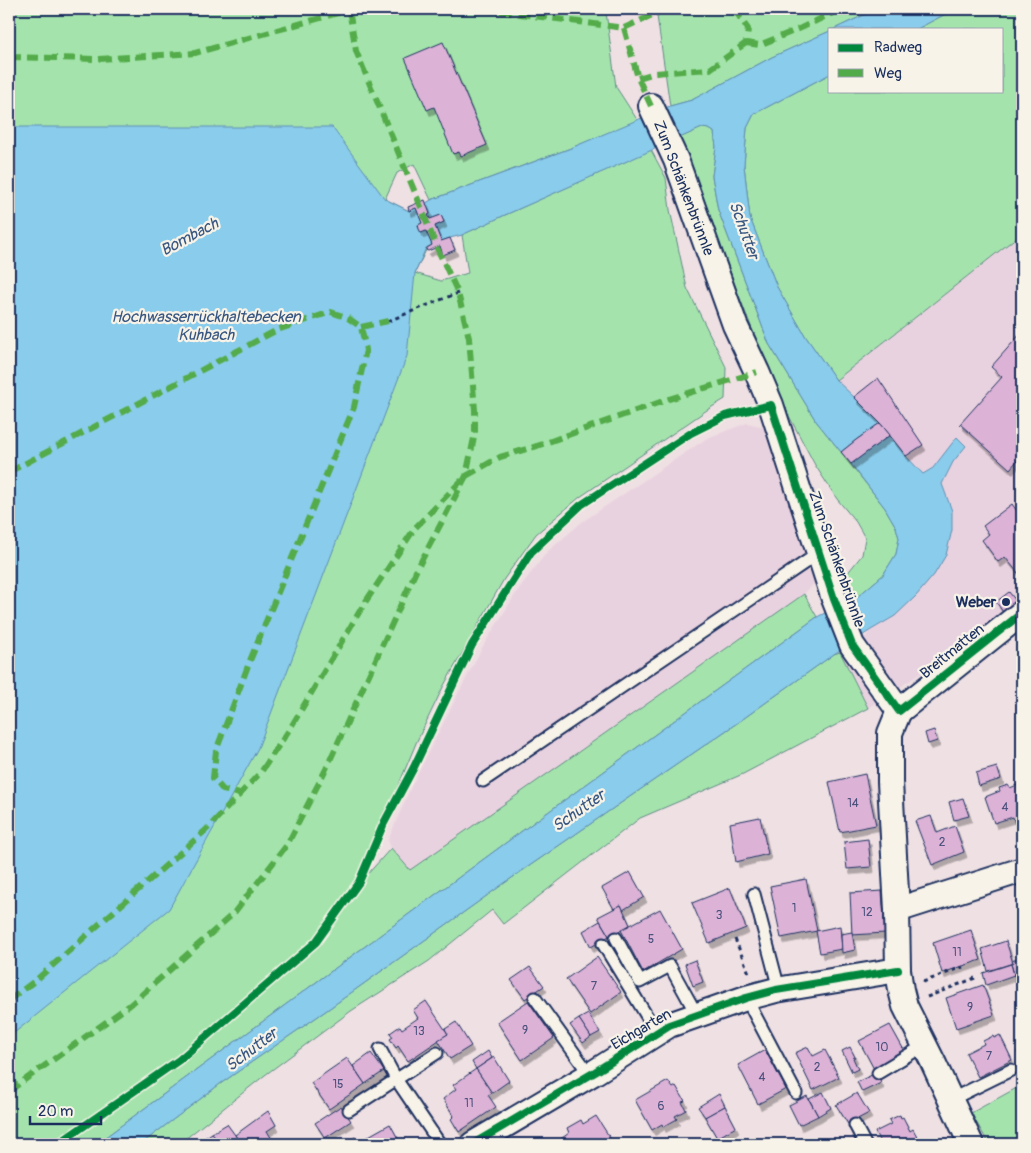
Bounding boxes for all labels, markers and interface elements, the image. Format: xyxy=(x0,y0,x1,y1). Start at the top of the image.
legend xyxy=(828,28,1004,92)
text: Radweg xyxy=(874,38,922,57)
text: Weg xyxy=(874,64,902,83)
street label: Zum Schänkenbrünnle xyxy=(649,118,718,259)
water label: Schutter xyxy=(724,199,764,264)
water label: Bombach xyxy=(157,213,223,260)
water label: Hochwasserrückhaltebecken Kuhbach xyxy=(111,307,302,345)
street label: Zum Schänkenbrünnle xyxy=(804,488,869,631)
place label: Weber xyxy=(956,593,997,612)
marker: Weber xyxy=(1000,596,1012,608)
street label: Breitmatten xyxy=(916,620,988,683)
water label: Schutter xyxy=(548,784,611,836)
house number: 14 xyxy=(847,796,859,811)
house number: 4 xyxy=(1002,800,1009,815)
house number: 2 xyxy=(939,835,946,850)
house number: 1 xyxy=(792,901,796,916)
house number: 12 xyxy=(861,905,873,920)
house number: 3 xyxy=(716,908,723,923)
house number: 5 xyxy=(648,932,654,947)
house number: 11 xyxy=(952,945,962,960)
house number: 7 xyxy=(591,979,598,994)
house number: 9 xyxy=(967,1000,973,1015)
street label: Eichgarten xyxy=(608,1005,675,1054)
water label: Schutter xyxy=(222,1023,283,1076)
house number: 9 xyxy=(522,1023,528,1038)
house number: 13 xyxy=(413,1024,425,1039)
house number: 10 xyxy=(876,1040,888,1055)
house number: 7 xyxy=(986,1049,993,1064)
house number: 2 xyxy=(814,1060,821,1075)
house number: 4 xyxy=(759,1070,766,1085)
house number: 15 xyxy=(332,1077,344,1092)
scale bar xyxy=(30,1093,101,1125)
house number: 11 xyxy=(464,1096,474,1111)
house number: 6 xyxy=(658,1099,665,1114)
text: 20 m xyxy=(38,1102,73,1121)

